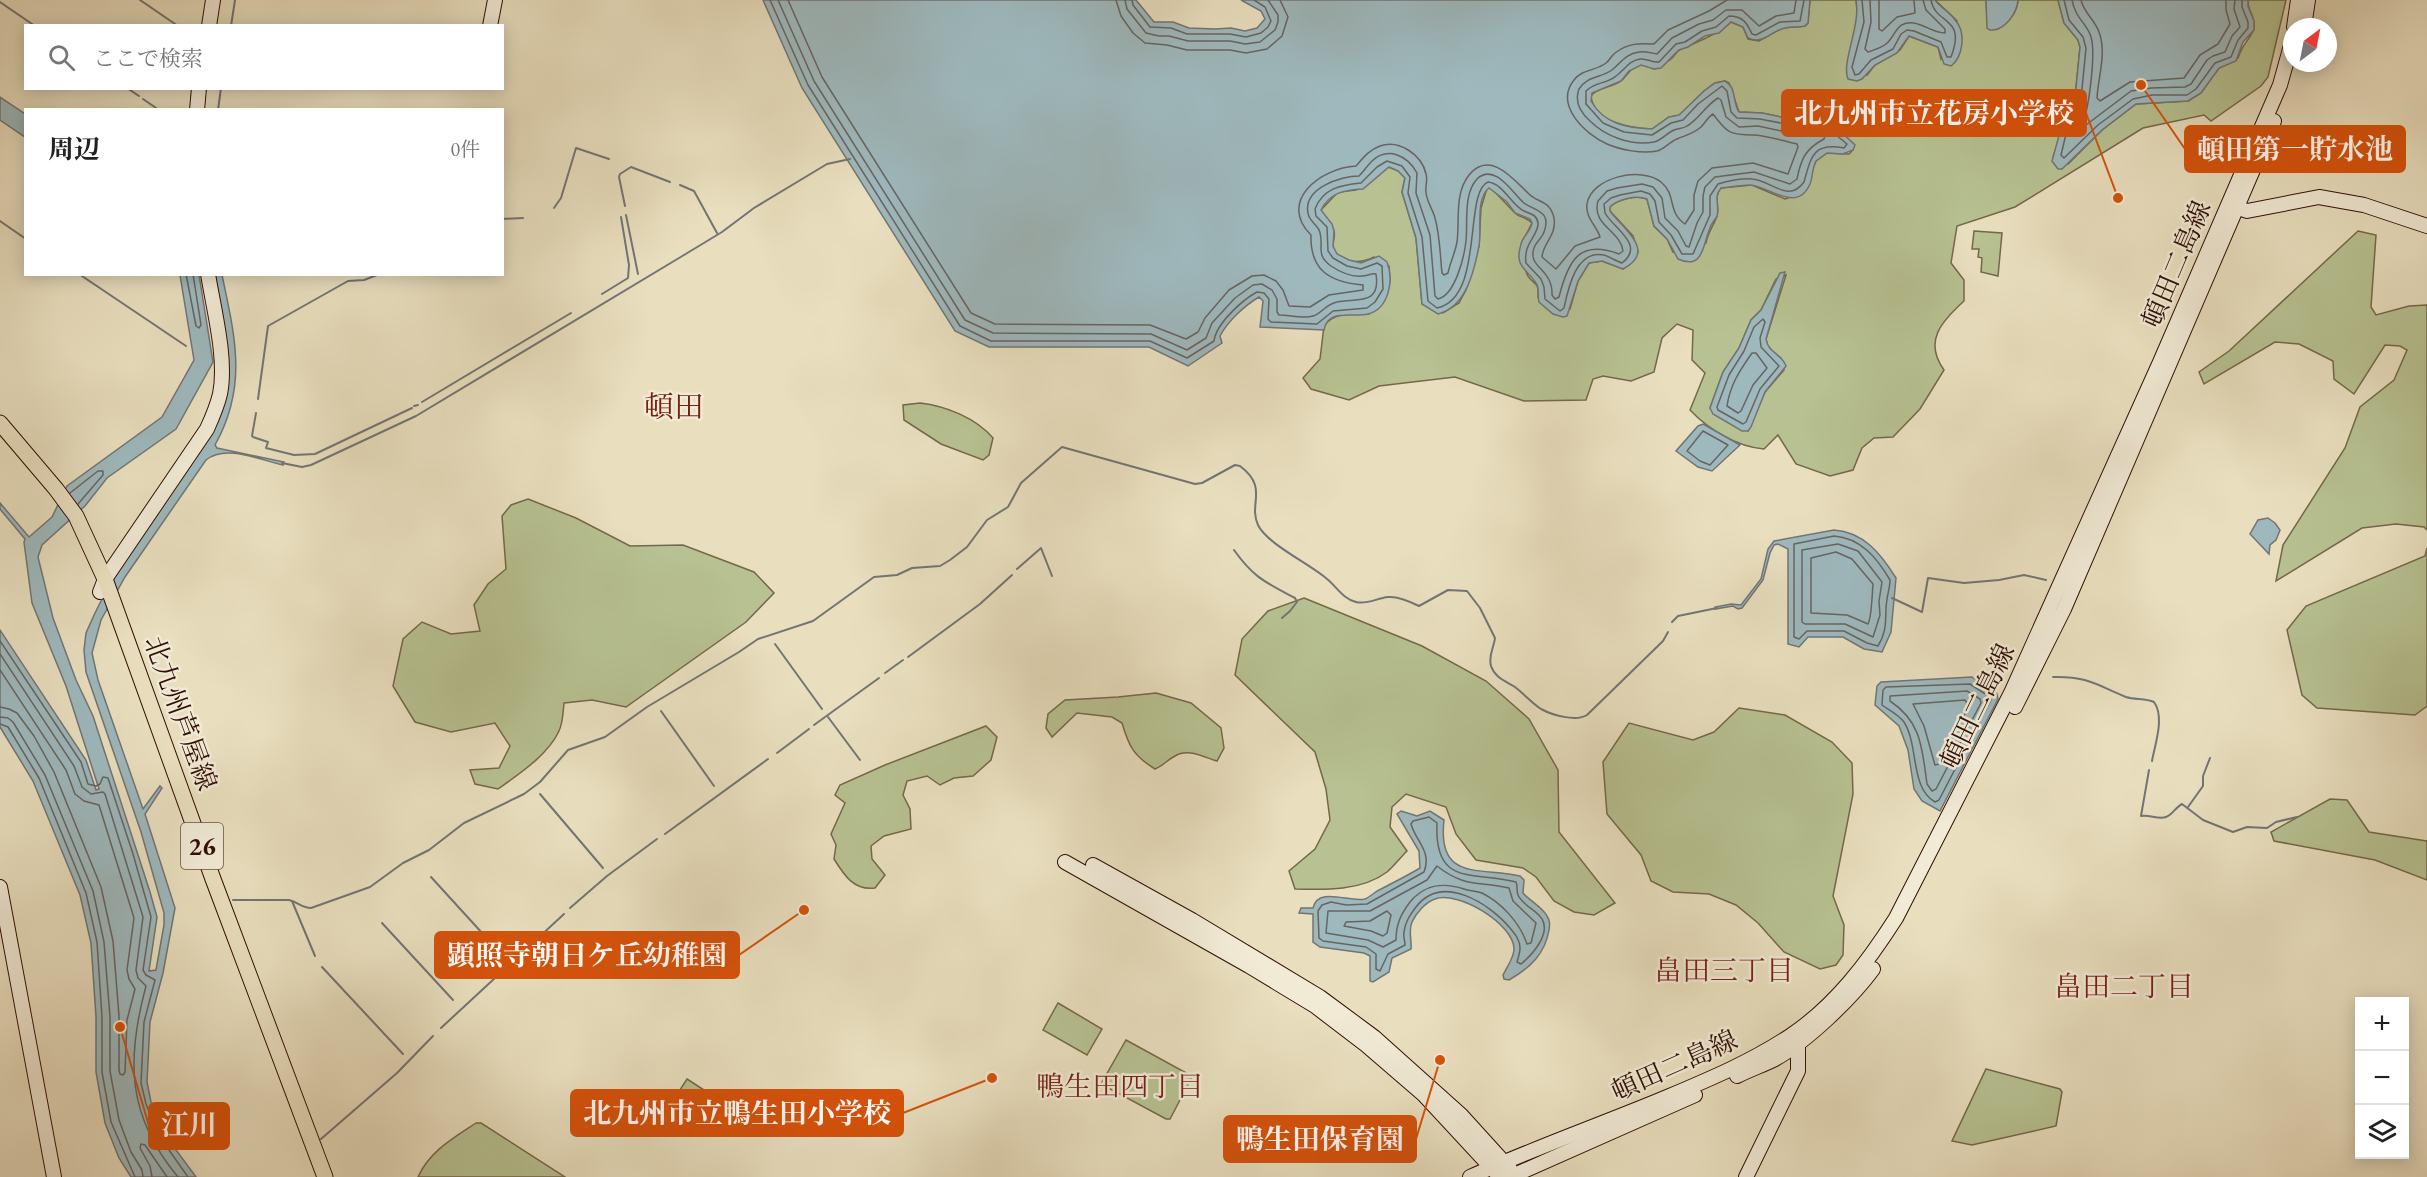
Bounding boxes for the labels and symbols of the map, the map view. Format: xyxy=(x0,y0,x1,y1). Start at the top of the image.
north arrow xyxy=(2283,18,2337,72)
callout: 北九州市立花房小学校 xyxy=(1782,90,2086,136)
text: 北九州市立花房小学校 xyxy=(1794,95,2074,131)
callout: 頓田第一貯水池 xyxy=(2185,126,2405,172)
text: 頓田第一貯水池 xyxy=(2197,131,2393,167)
street label: 頓田二島線 xyxy=(2134,195,2218,333)
district label: 頓田 xyxy=(644,387,704,426)
street label: 北九州芦屋線 xyxy=(137,631,225,795)
street label: 頓田二島線 xyxy=(1932,638,2022,774)
road number: 26 xyxy=(181,823,223,869)
callout: 顕照寺朝日ケ丘幼稚園 xyxy=(435,932,739,978)
text: 顕照寺朝日ケ丘幼稚園 xyxy=(447,937,727,973)
district label: 畠田三丁目 xyxy=(1654,952,1794,988)
district label: 畠田二丁目 xyxy=(2054,968,2194,1004)
street label: 頓田二島線 xyxy=(1605,1022,1743,1108)
district label: 鴨生田四丁目 xyxy=(1036,1068,1204,1104)
callout: 北九州市立鴨生田小学校 xyxy=(571,1090,903,1136)
text: 北九州市立鴨生田小学校 xyxy=(583,1095,891,1131)
callout: 江川 xyxy=(149,1103,229,1149)
text: 江川 xyxy=(161,1107,217,1143)
callout: 鴨生田保育園 xyxy=(1224,1116,1416,1162)
text: 鴨生田保育園 xyxy=(1236,1121,1404,1157)

